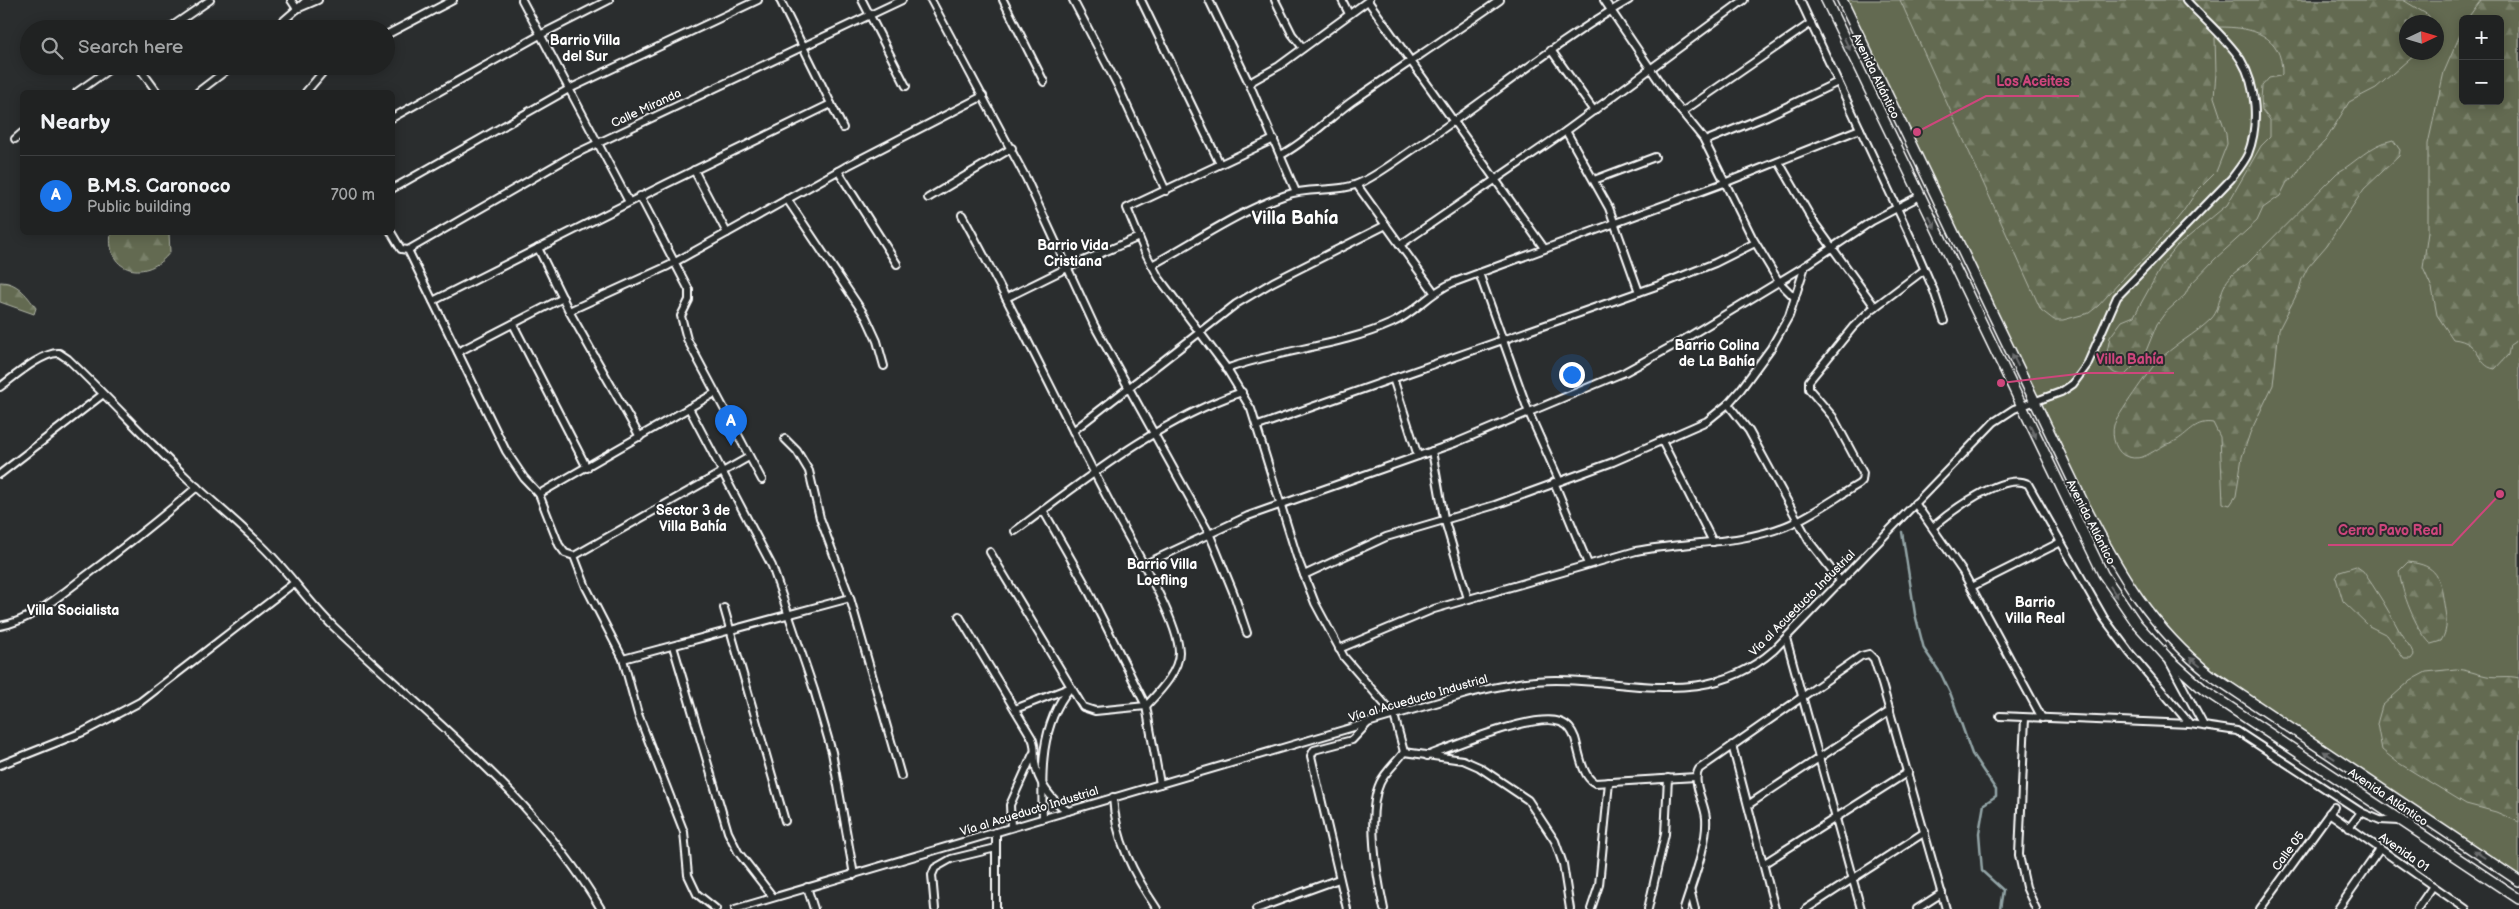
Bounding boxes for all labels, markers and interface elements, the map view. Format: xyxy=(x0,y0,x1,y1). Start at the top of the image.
north arrow xyxy=(2399,15,2444,60)
map controls xyxy=(2459,15,2504,105)
button: + xyxy=(2459,15,2504,60)
search box xyxy=(20,20,395,75)
street label: Avenida Atlántico xyxy=(1848,31,1903,122)
district label: Barrio Villa del Sur xyxy=(550,32,620,65)
icon: search xyxy=(38,34,66,62)
text: Search here xyxy=(78,36,183,59)
one-way arrow xyxy=(1843,37,1851,51)
button: − xyxy=(2459,60,2504,105)
callout: Los Aceites xyxy=(1986,67,2079,96)
text: Los Aceites xyxy=(1996,73,2070,90)
street label: Calle Miranda xyxy=(609,86,684,131)
text: Nearby xyxy=(40,110,110,135)
text: B.M.S. Caronoco xyxy=(87,175,231,198)
text: A xyxy=(51,186,61,205)
text: 700 m xyxy=(331,186,375,205)
text: Public building xyxy=(87,198,191,217)
district label: Villa Bahía xyxy=(1251,208,1339,229)
one-way arrow xyxy=(1928,215,1936,229)
district label: Barrio Vida Cristiana xyxy=(1037,237,1109,270)
district label: Barrio Colina de La Bahía xyxy=(1675,337,1759,370)
callout: Villa Bahía xyxy=(2086,344,2174,373)
text: Villa Bahía xyxy=(2096,351,2164,368)
one-way arrow xyxy=(2011,352,2019,367)
your location xyxy=(1559,362,1585,388)
pin: A xyxy=(715,405,747,446)
one-way arrow xyxy=(2029,424,2037,439)
street label: Avenida Atlántico xyxy=(2063,477,2118,567)
district label: Sector 3 de Villa Bahía xyxy=(656,502,730,535)
callout: Cerro Pavo Real xyxy=(2328,516,2452,545)
text: Cerro Pavo Real xyxy=(2338,522,2442,539)
street label: Vía al Acueducto Industrial xyxy=(1746,547,1859,660)
district label: Barrio Villa Loefling xyxy=(1127,556,1197,589)
one-way arrow xyxy=(2109,585,2119,599)
district label: Barrio Villa Real xyxy=(2005,594,2065,627)
district label: Villa Socialista xyxy=(27,602,119,619)
one-way arrow xyxy=(2189,657,2202,668)
street label: Vía al Acueducto Industrial xyxy=(1347,671,1489,726)
one-way arrow xyxy=(2322,750,2335,760)
street label: Avenida Atlántico xyxy=(2345,765,2431,830)
street label: Vía al Acueducto Industrial xyxy=(958,783,1100,840)
street label: Calle 05 xyxy=(2269,829,2308,874)
street label: Avenida 01 xyxy=(2376,830,2432,875)
one-way arrow xyxy=(2472,849,2485,859)

